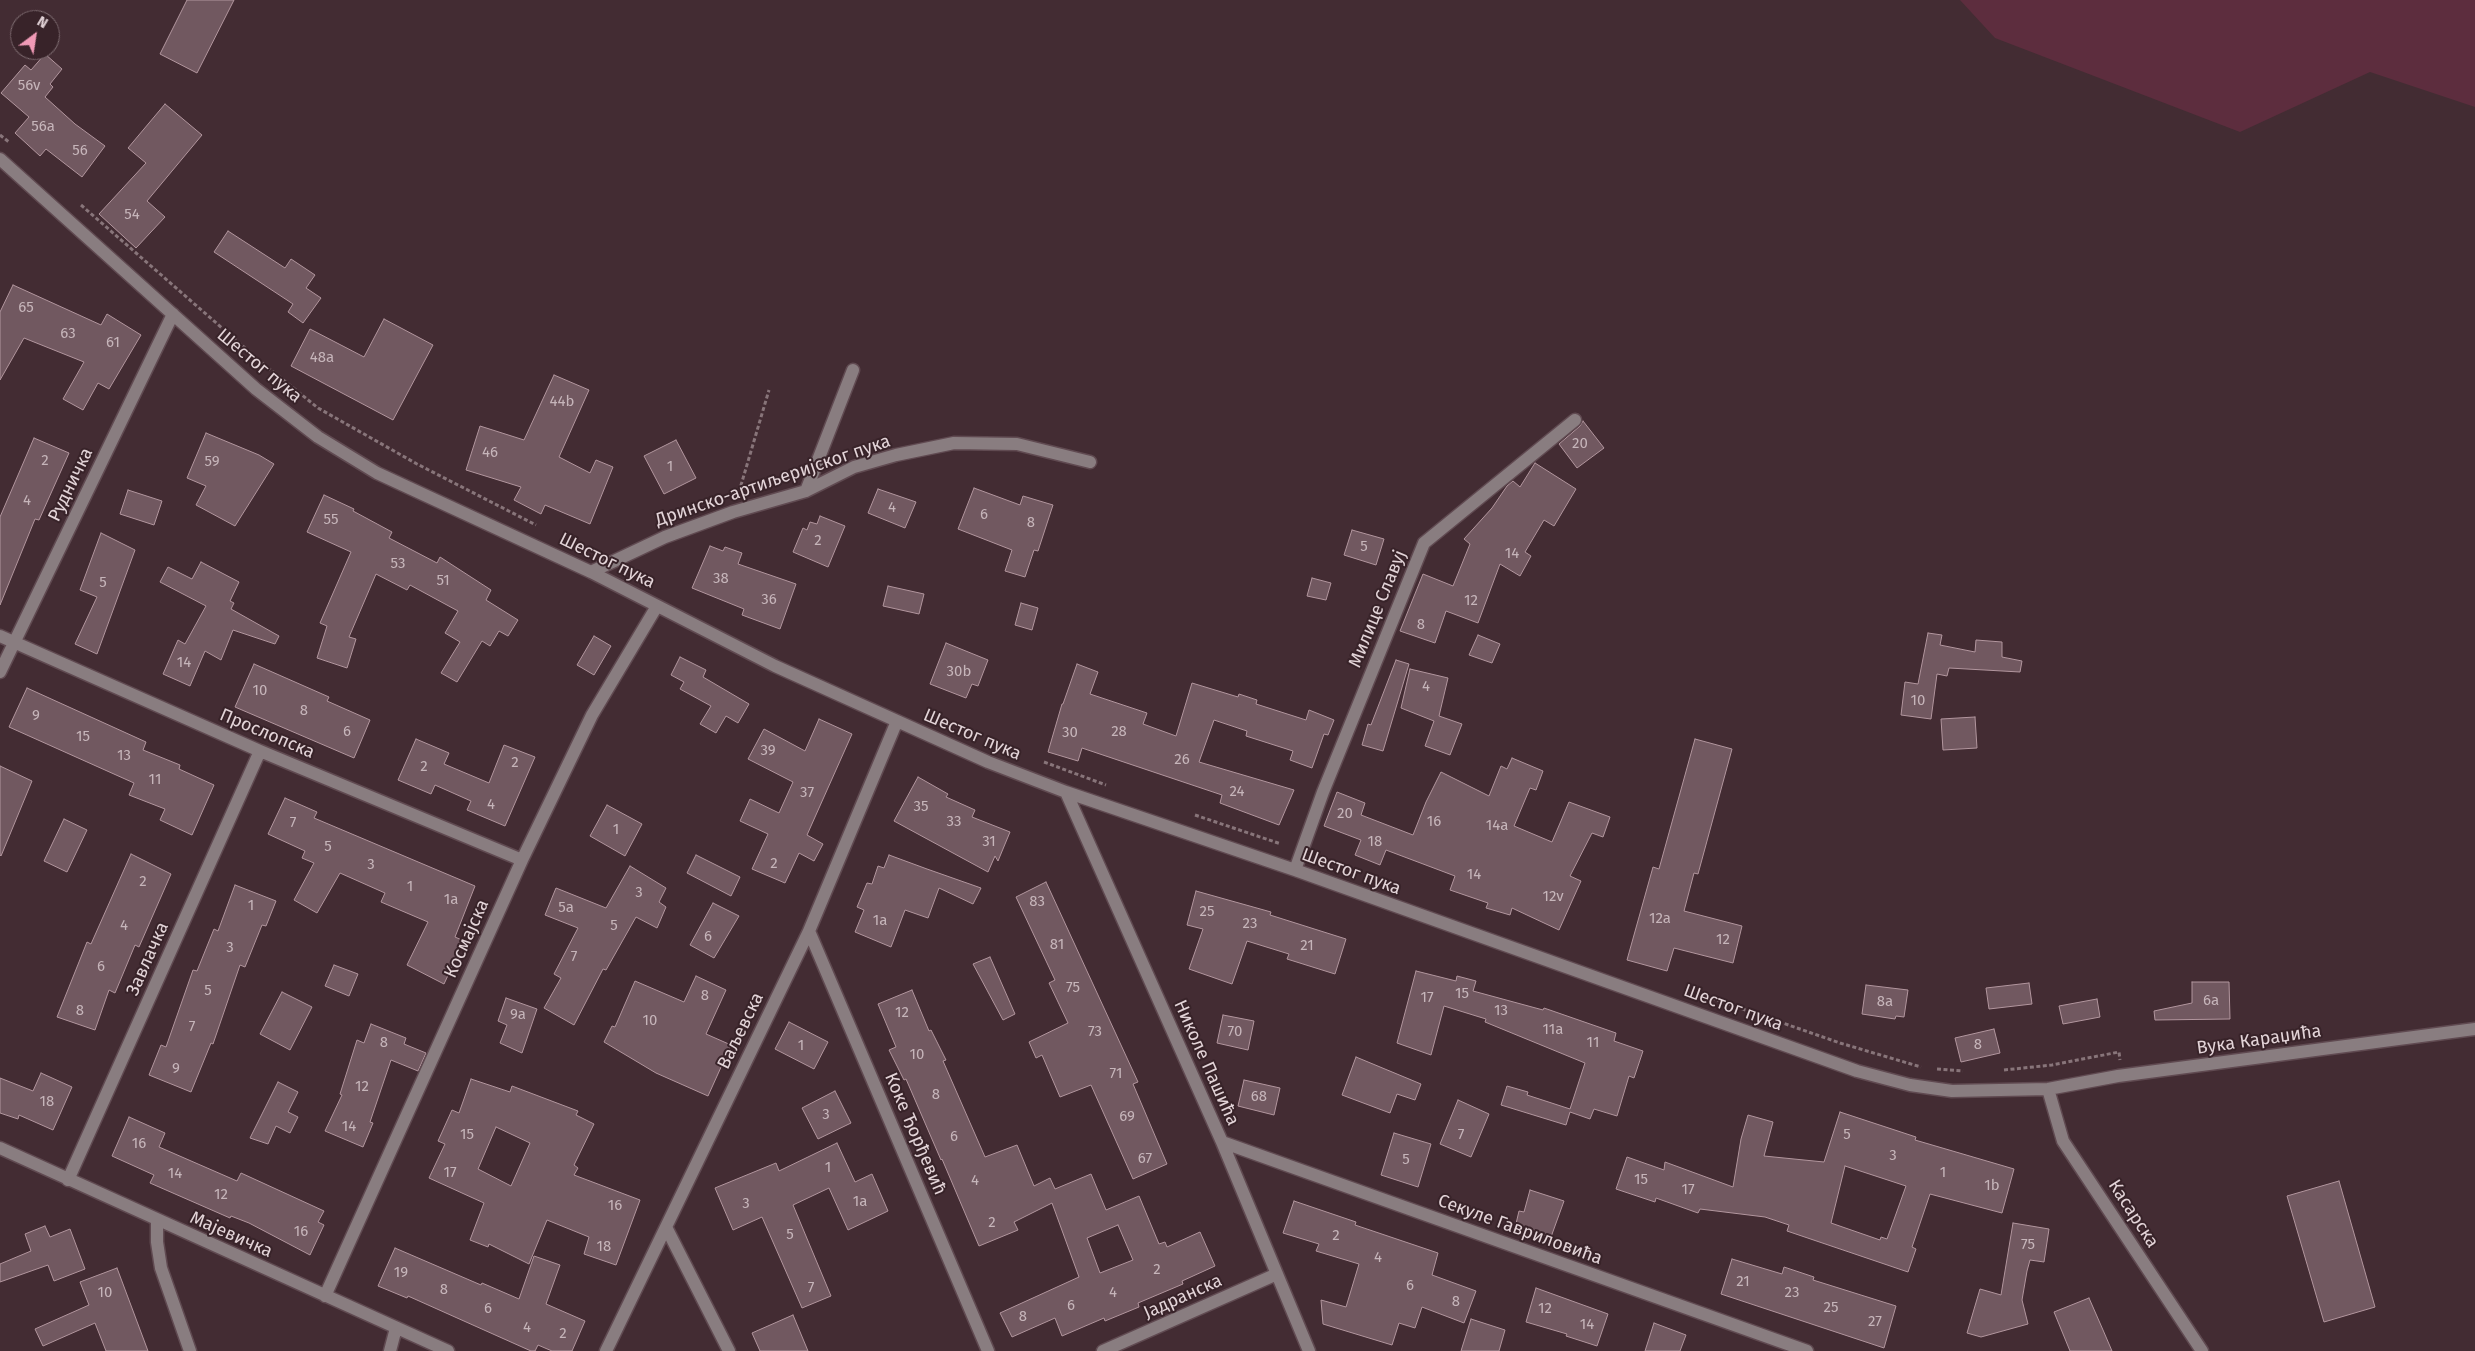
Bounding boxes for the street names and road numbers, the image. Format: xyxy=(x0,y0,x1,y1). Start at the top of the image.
street label: Шестог пука xyxy=(212,324,306,408)
street label: Дринско-артиљеријског пука xyxy=(653,431,893,531)
street label: Рудничка xyxy=(44,445,98,525)
street label: Шестог пука xyxy=(555,528,659,594)
street label: Милице Славуј xyxy=(1345,547,1411,671)
street label: Прослопска xyxy=(216,704,318,764)
street label: Шестог пука xyxy=(920,705,1024,765)
street label: Шестог пука xyxy=(1298,844,1404,900)
street label: Космајска xyxy=(440,896,494,982)
street label: Завлачка xyxy=(122,919,174,999)
street label: Шестог пука xyxy=(1680,980,1786,1036)
street label: Ваљевска xyxy=(713,989,769,1073)
street label: Николе Пашића xyxy=(1169,997,1243,1129)
street label: Вука Караџића xyxy=(2195,1021,2323,1059)
street label: Коке Ђорђевић xyxy=(880,1070,950,1198)
street label: Касарска xyxy=(2103,1176,2163,1252)
street label: Секуле Гавриловића xyxy=(1435,1190,1605,1270)
street label: Мајевичка xyxy=(186,1207,276,1263)
street label: Јадранска xyxy=(1140,1270,1226,1324)

